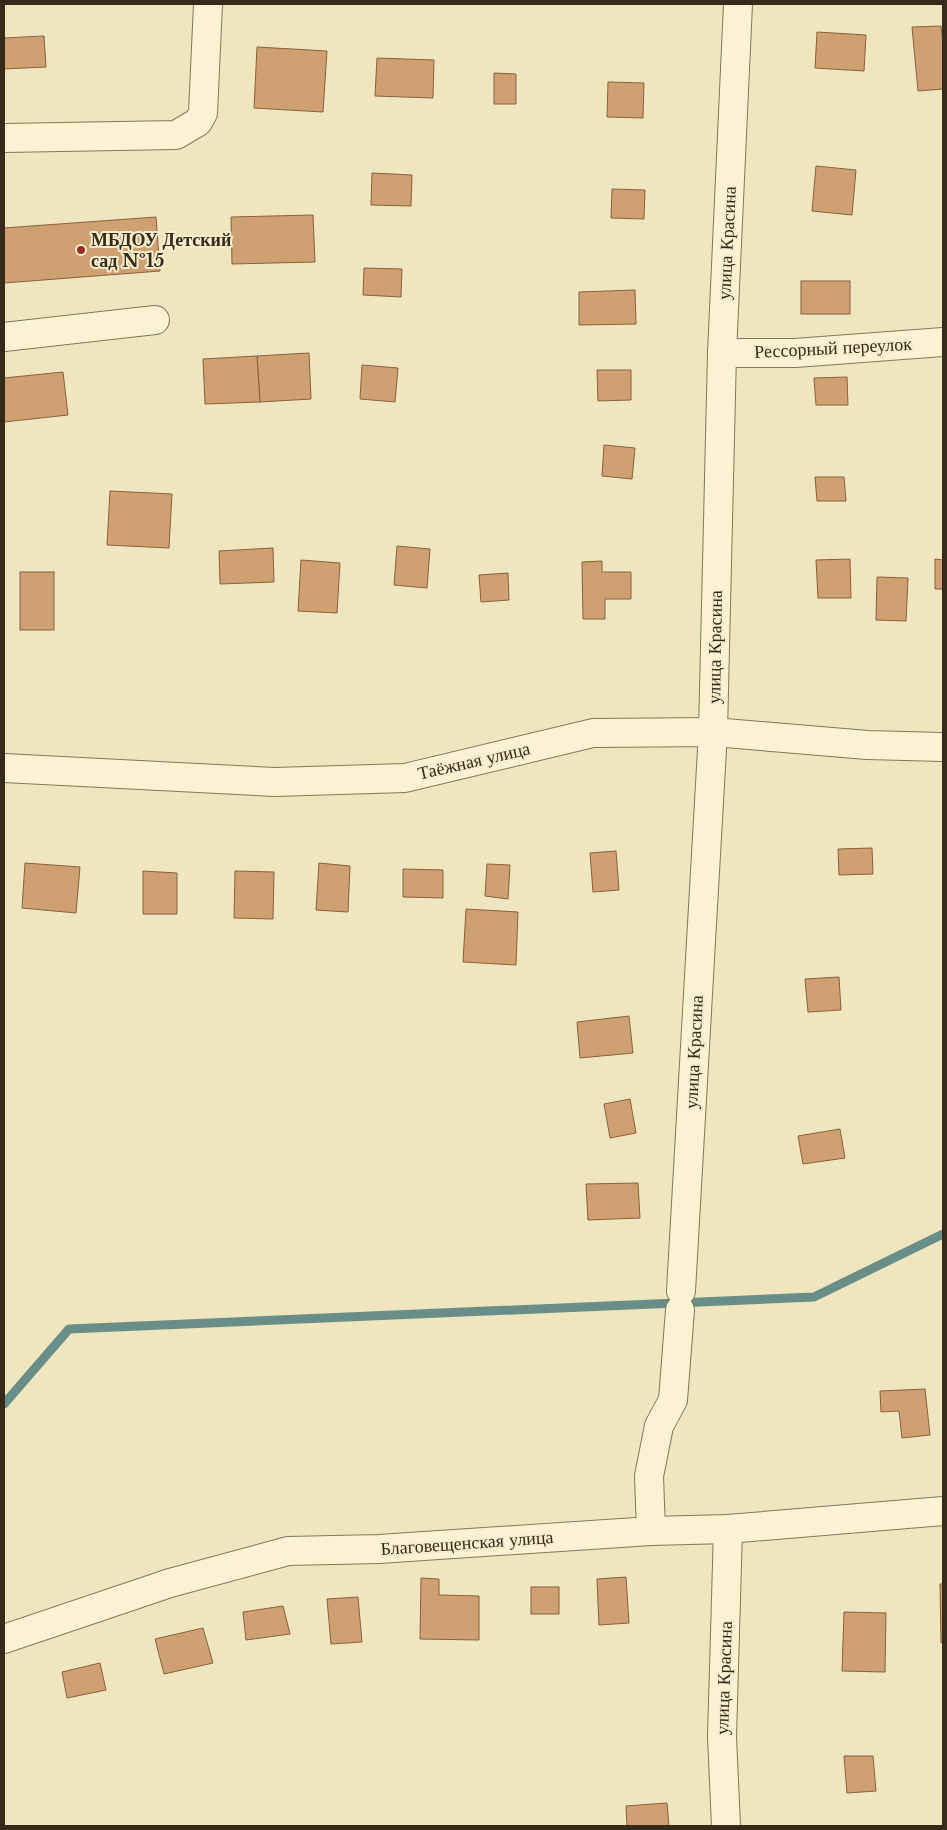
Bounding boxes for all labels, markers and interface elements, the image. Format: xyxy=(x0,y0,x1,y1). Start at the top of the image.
street label: улица Красина xyxy=(713,186,741,300)
place label: МБДОУ Детский сад №15 xyxy=(91,229,231,272)
marker: МБДОУ Детский сад №15 xyxy=(75,244,87,256)
street label: Рессорный переулок xyxy=(754,333,913,363)
street label: улица Красина xyxy=(703,590,727,704)
street label: Таёжная улица xyxy=(416,737,532,785)
street label: улица Красина xyxy=(680,995,708,1109)
street label: Благовещенская улица xyxy=(380,1526,554,1560)
street label: улица Красина xyxy=(711,1621,737,1735)

